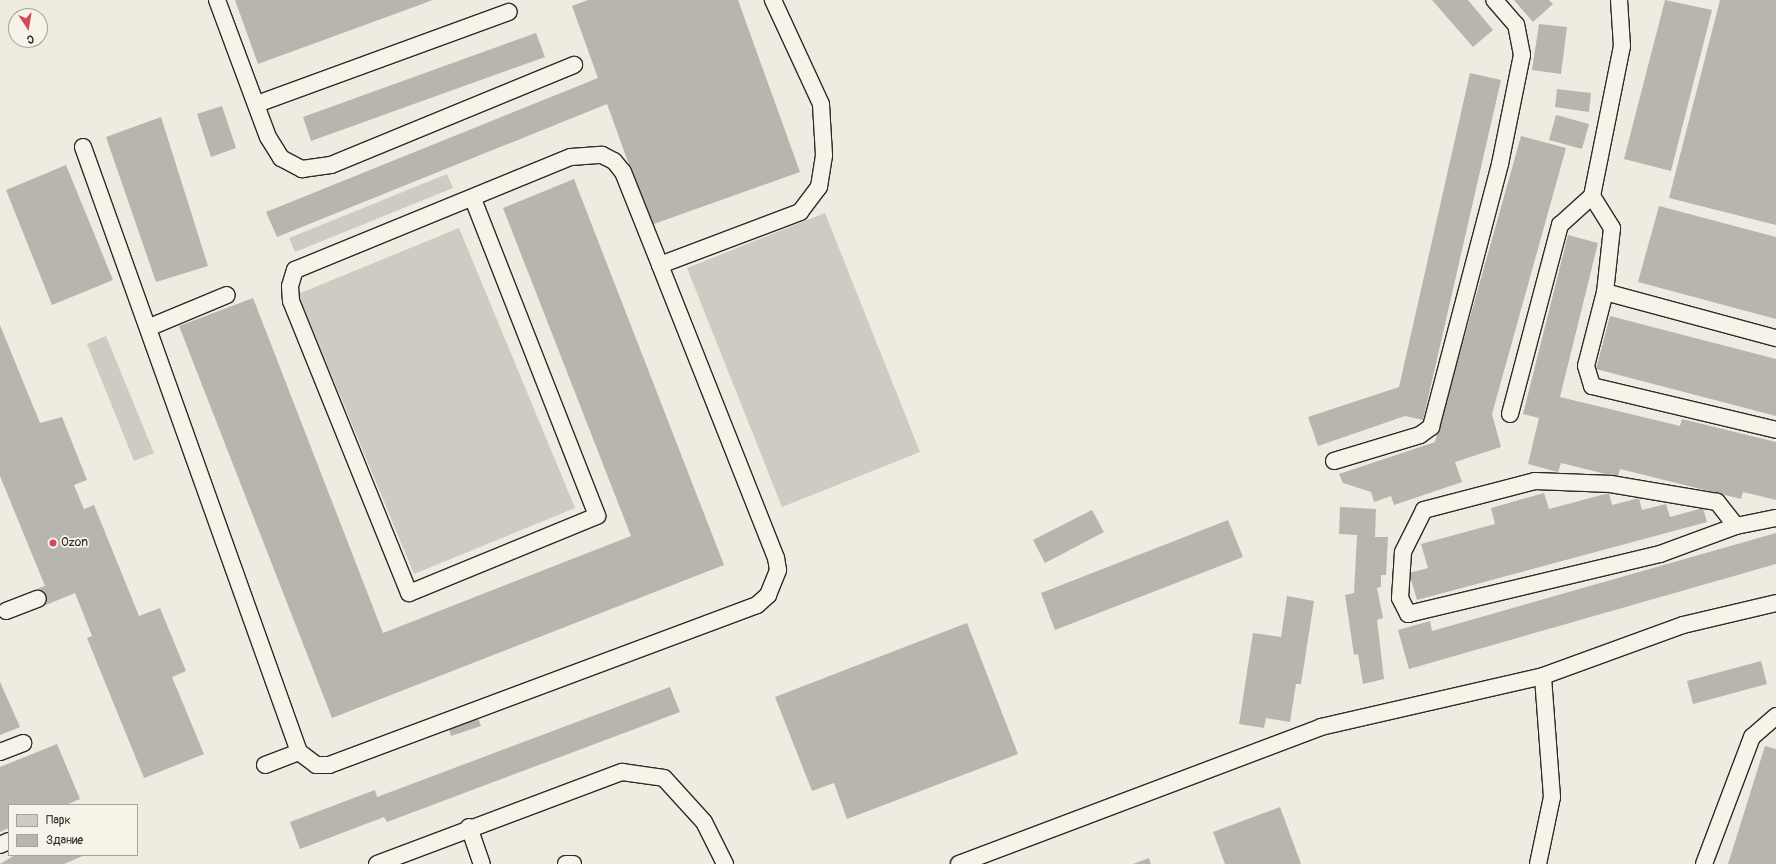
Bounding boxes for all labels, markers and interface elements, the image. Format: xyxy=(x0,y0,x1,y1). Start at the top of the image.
north arrow xyxy=(8,8,48,48)
text: С xyxy=(26,32,35,46)
place label: Ozon xyxy=(61,536,88,550)
marker: Ozon xyxy=(48,538,58,548)
legend xyxy=(8,804,138,856)
text: Парк xyxy=(46,813,71,828)
text: Здание xyxy=(46,833,83,848)

